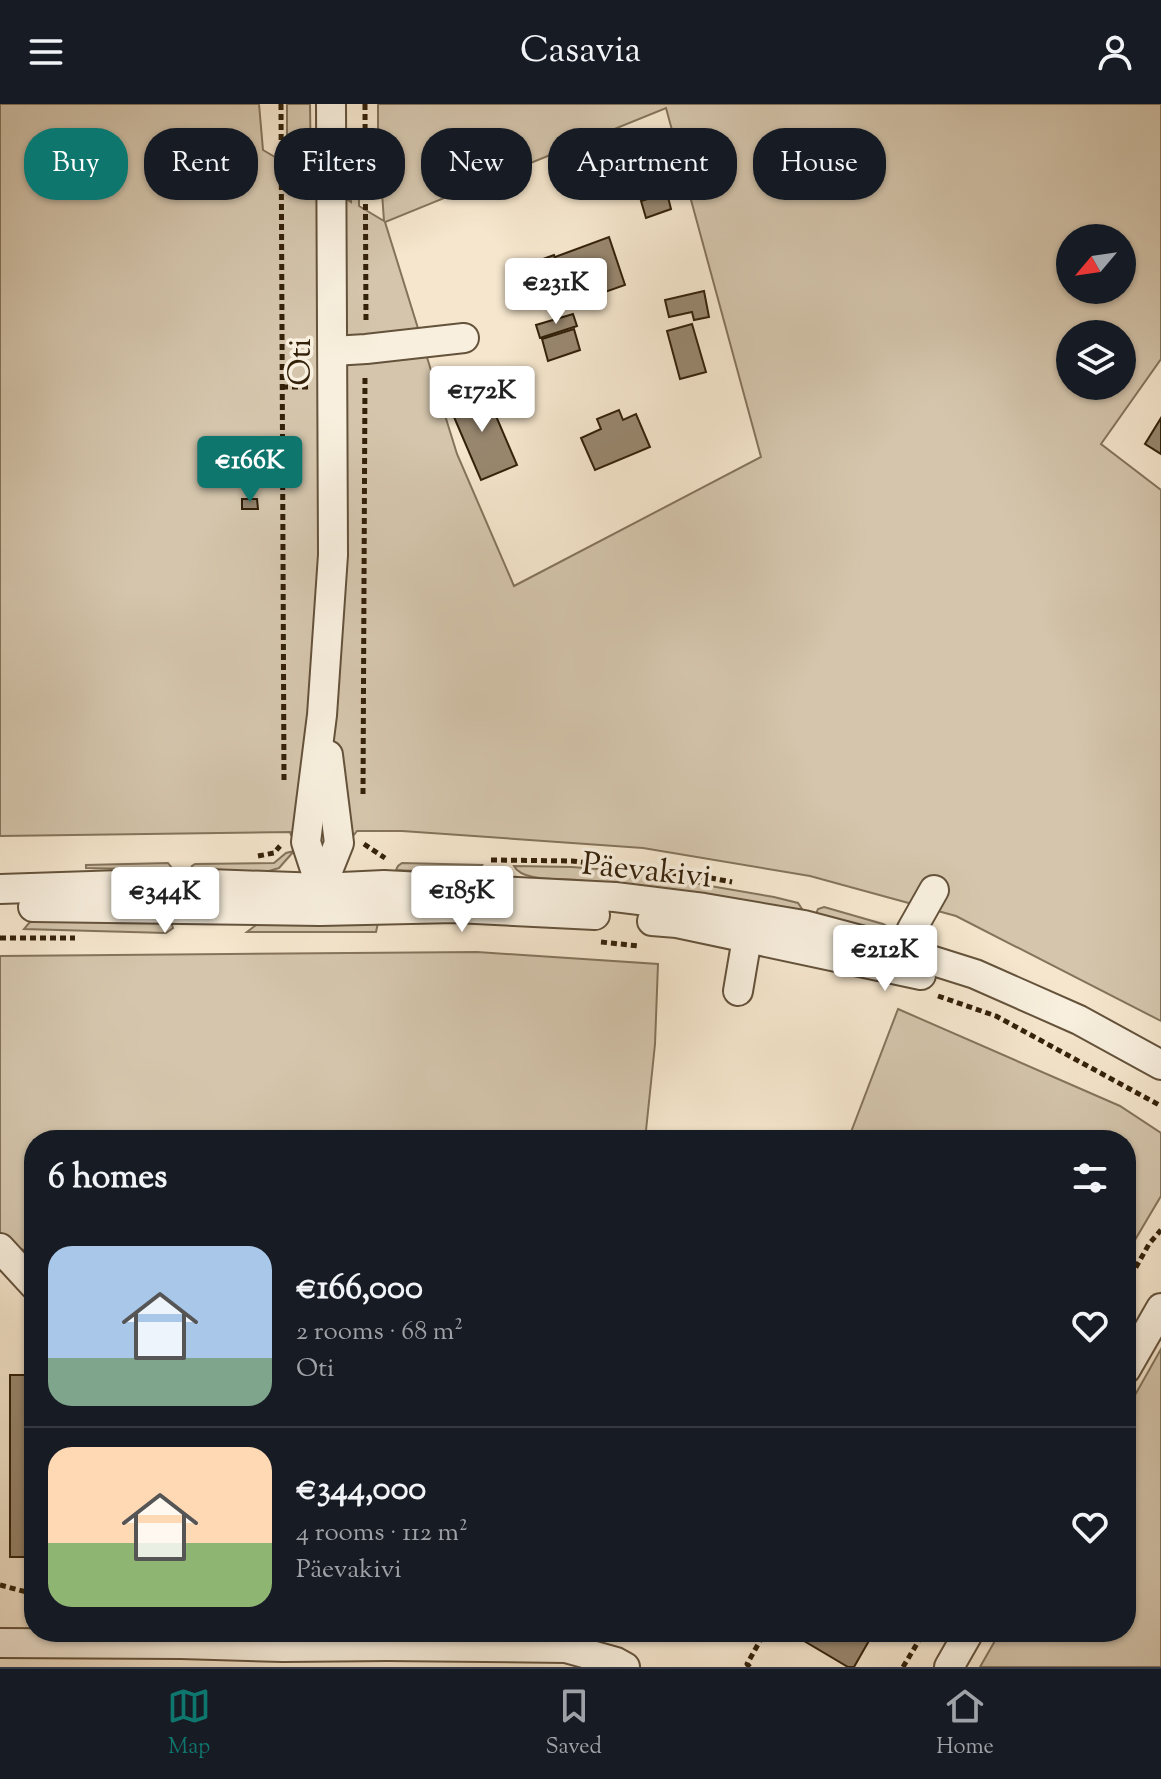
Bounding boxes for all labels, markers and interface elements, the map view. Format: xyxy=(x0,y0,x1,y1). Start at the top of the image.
text: Casavia xyxy=(520,26,641,78)
icon: menu xyxy=(24,30,68,74)
icon: person xyxy=(1093,30,1137,74)
chip: Buy xyxy=(24,128,128,200)
chip: Rent xyxy=(144,128,258,200)
chip: Filters xyxy=(274,128,405,200)
chip: New xyxy=(421,128,532,200)
chip: Apartment xyxy=(548,128,737,200)
chip: House xyxy=(753,128,886,200)
north arrow xyxy=(1056,224,1136,304)
map controls xyxy=(1056,224,1136,400)
pin: €231K xyxy=(500,258,612,326)
text: €231K xyxy=(523,265,589,302)
button: layers xyxy=(1056,320,1136,400)
street label: Oti xyxy=(279,338,325,386)
pin: €172K xyxy=(426,366,538,434)
text: €172K xyxy=(448,373,516,410)
pin: €166K xyxy=(194,436,306,504)
text: €166K xyxy=(215,443,285,480)
street label: Päevakivi xyxy=(580,842,714,902)
pin: €185K xyxy=(406,866,518,934)
pin: €344K xyxy=(109,867,221,935)
text: €185K xyxy=(429,873,495,910)
text: €344K xyxy=(129,874,201,911)
pin: €212K xyxy=(829,925,941,993)
text: €212K xyxy=(851,932,919,969)
text: 6 homes xyxy=(48,1154,167,1203)
icon: filters xyxy=(1068,1156,1112,1200)
text: €166,000 xyxy=(296,1265,423,1314)
icon: home xyxy=(112,1278,208,1374)
icon: heart xyxy=(1068,1304,1112,1348)
text: 2 rooms · 68 m² xyxy=(296,1314,463,1351)
text: Oti xyxy=(296,1351,334,1388)
text: €344,000 xyxy=(296,1466,426,1515)
icon: home xyxy=(112,1479,208,1575)
icon: heart xyxy=(1068,1505,1112,1549)
text: 4 rooms · 112 m² xyxy=(296,1515,468,1552)
text: Päevakivi xyxy=(296,1552,402,1589)
tab: Map xyxy=(167,1684,211,1764)
tab: Saved xyxy=(545,1684,602,1764)
tab: Home xyxy=(936,1684,994,1764)

